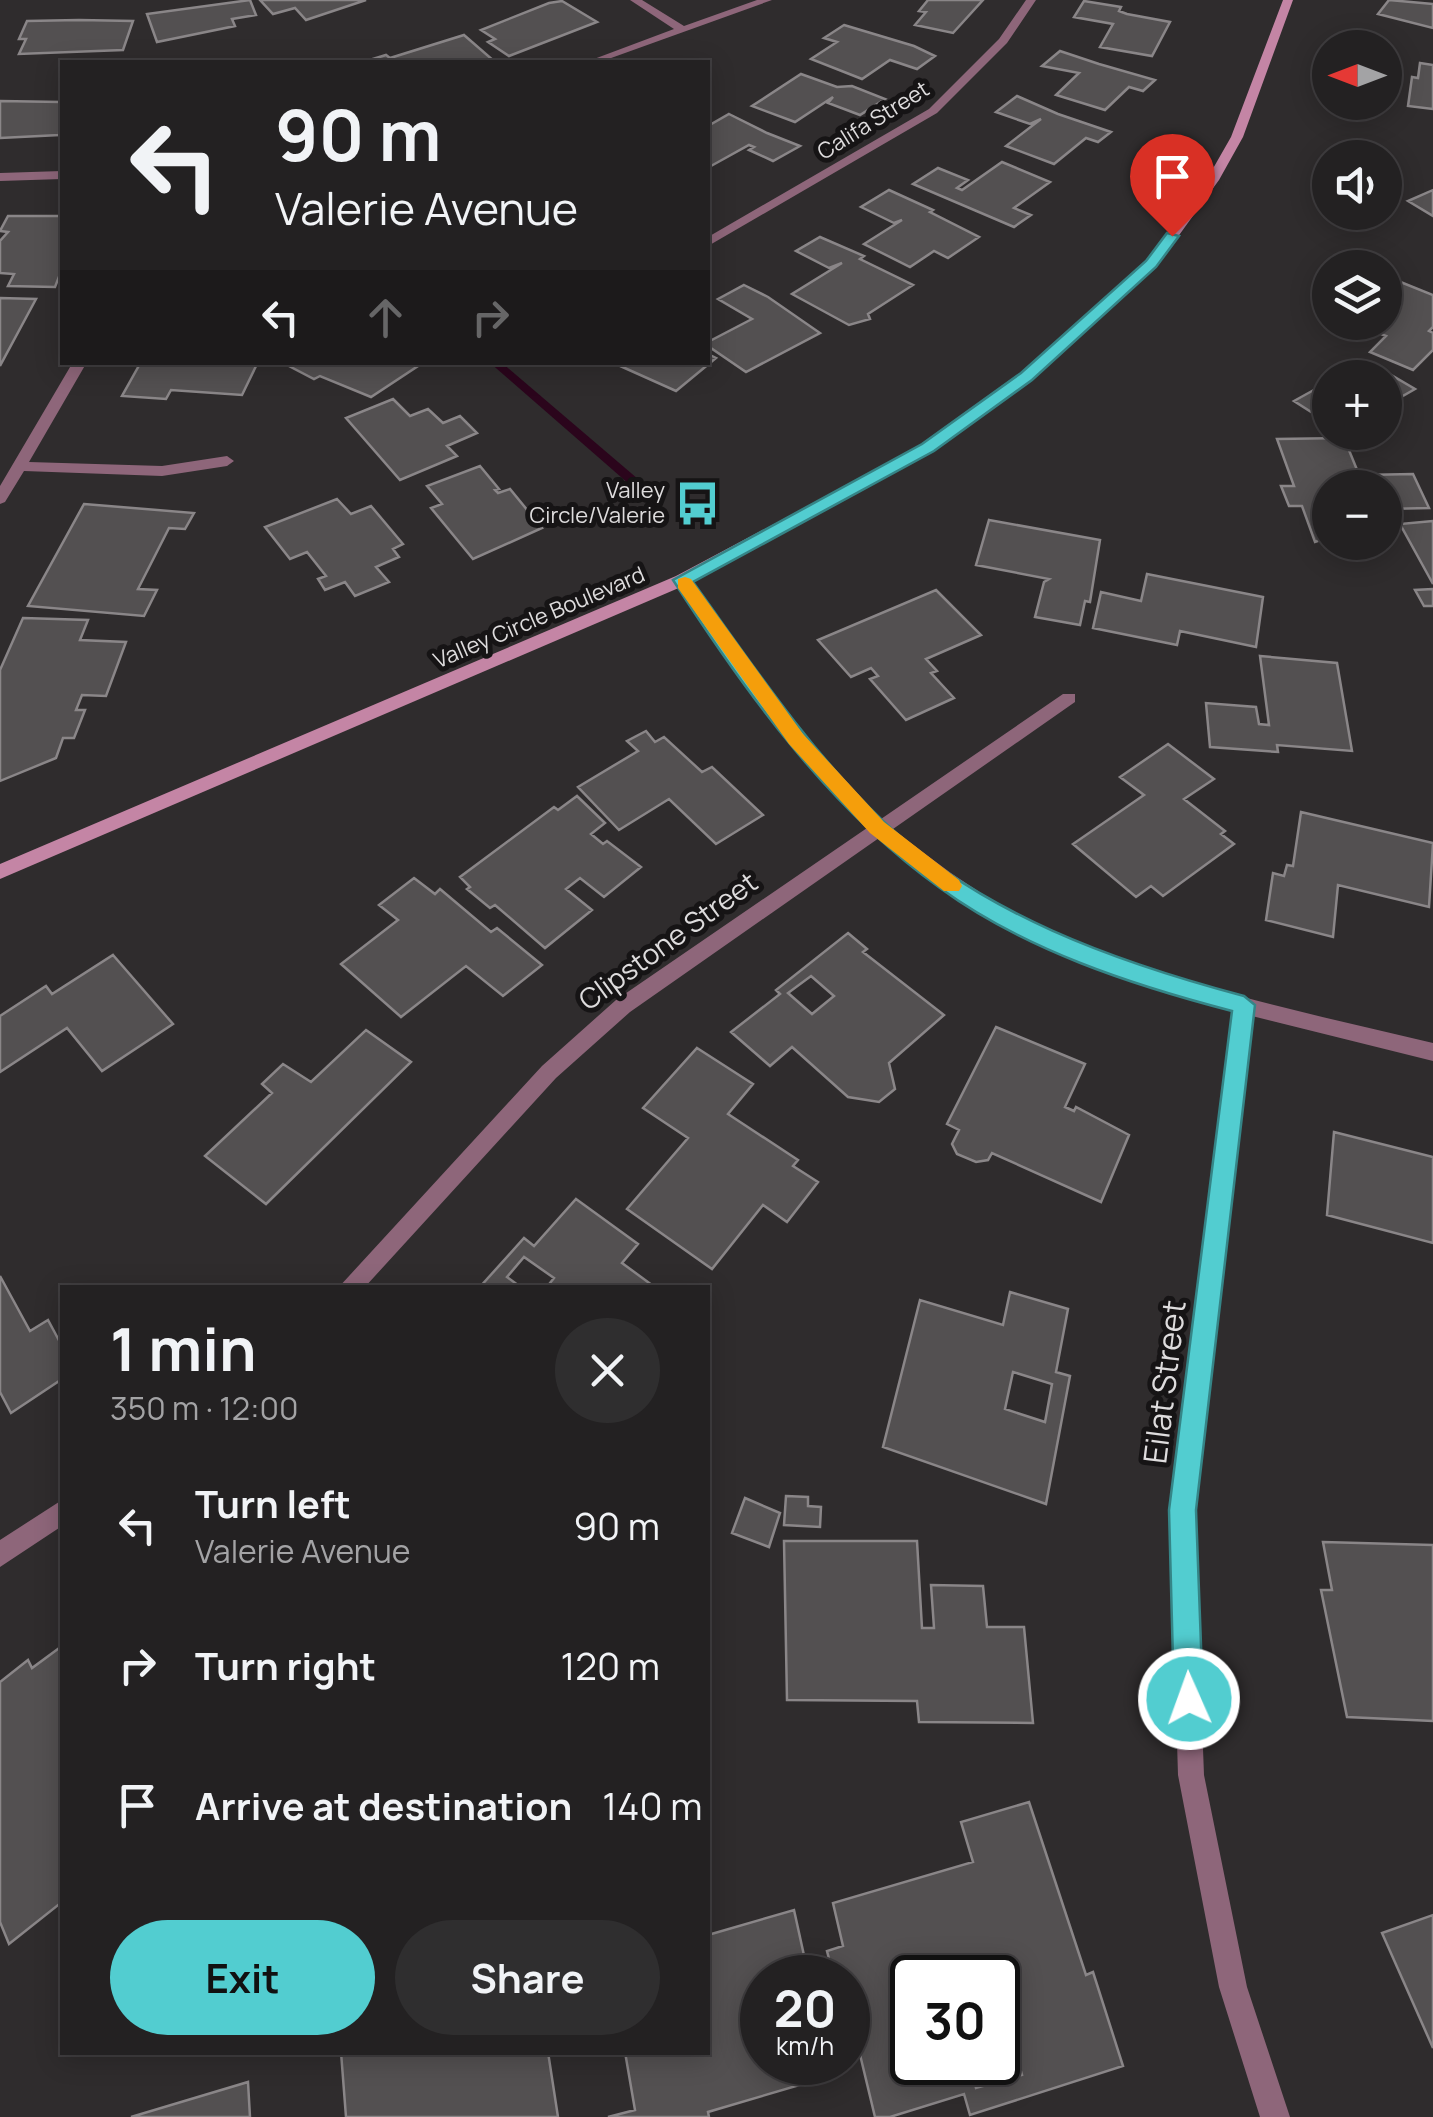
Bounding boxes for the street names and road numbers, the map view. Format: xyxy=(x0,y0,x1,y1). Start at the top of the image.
street label: Califa Street xyxy=(811,74,935,166)
street label: Valley Circle Boulevard xyxy=(429,559,649,675)
street label: Clipstone Street xyxy=(570,862,764,1018)
street label: Eilat Street xyxy=(1132,1298,1196,1466)

